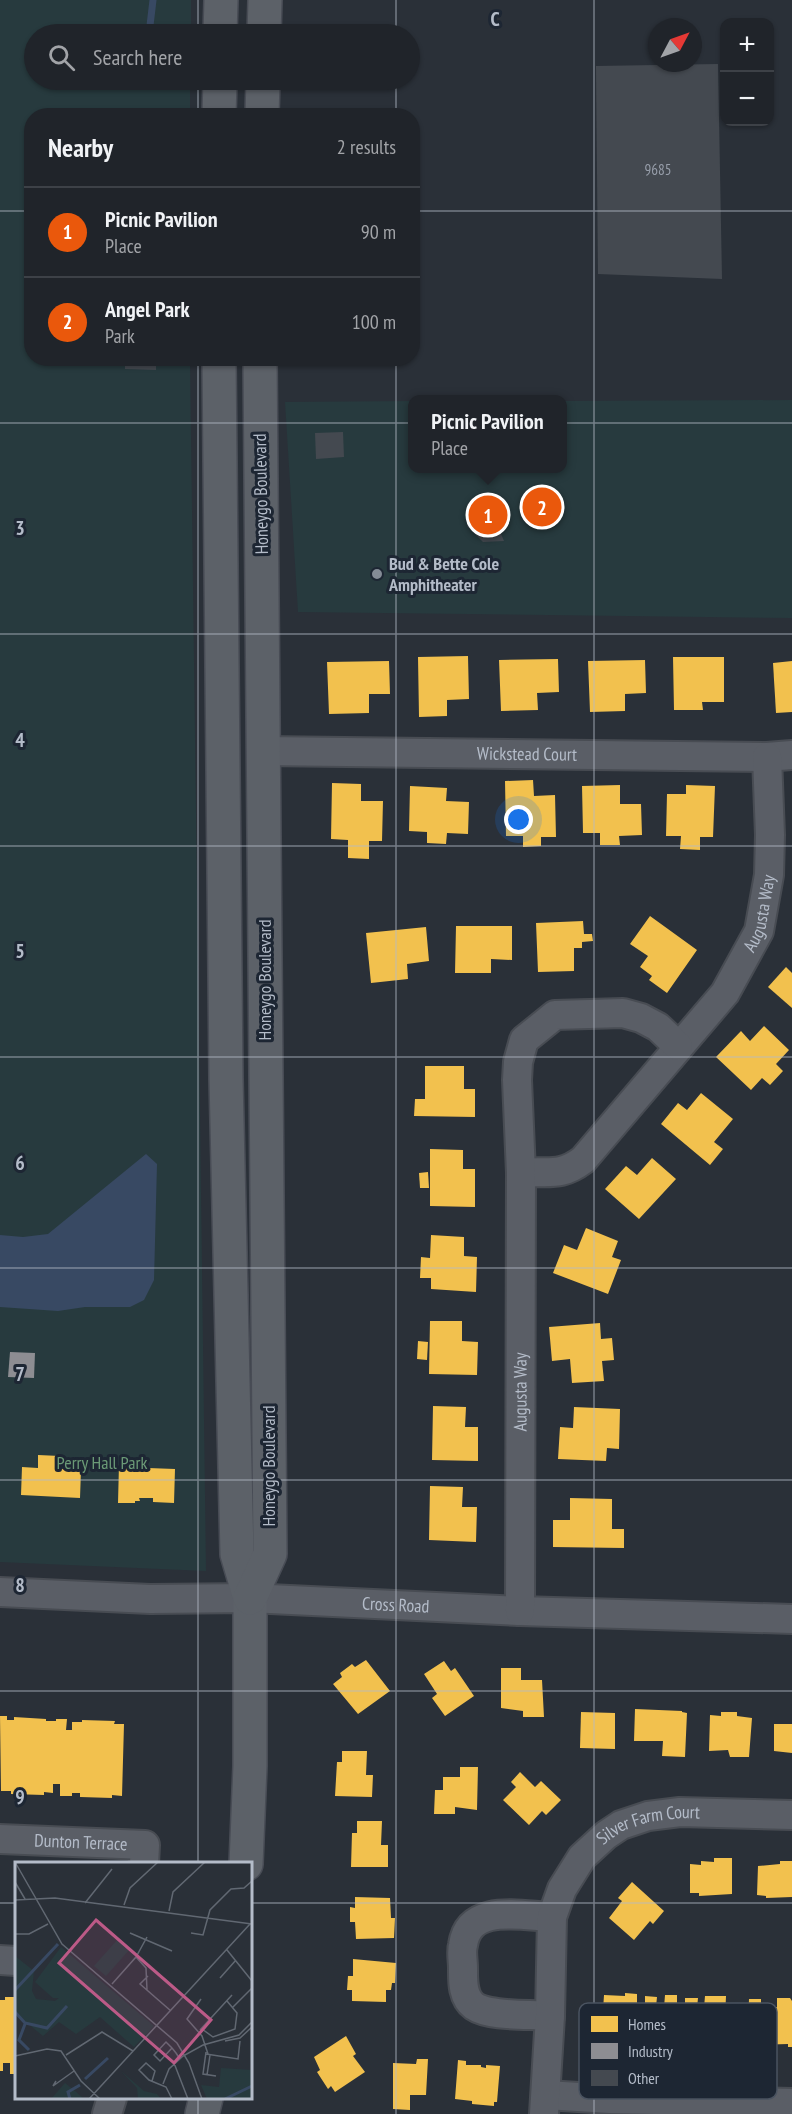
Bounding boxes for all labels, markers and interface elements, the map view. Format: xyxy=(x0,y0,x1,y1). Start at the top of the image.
text: C xyxy=(490,6,500,32)
north arrow xyxy=(648,18,702,72)
map controls xyxy=(720,18,774,126)
button: + xyxy=(720,18,774,72)
search box xyxy=(24,24,420,90)
icon: search xyxy=(45,41,78,74)
text: Search here xyxy=(93,43,182,71)
button: − xyxy=(720,72,774,126)
text: Nearby xyxy=(48,131,113,164)
text: 2 results xyxy=(337,134,396,160)
house number: 9685 xyxy=(644,160,672,179)
text: Picnic Pavilion xyxy=(105,205,218,233)
text: 1 xyxy=(63,219,72,245)
text: 90 m xyxy=(361,219,396,245)
text: Place xyxy=(105,233,142,259)
text: Angel Park xyxy=(105,295,190,323)
text: 2 xyxy=(63,309,72,335)
text: 100 m xyxy=(352,309,396,335)
text: Park xyxy=(105,323,135,349)
popup xyxy=(408,395,567,473)
text: Picnic Pavilion xyxy=(431,407,544,435)
street label: Honeygo Boulevard xyxy=(248,433,273,555)
text: Place xyxy=(431,435,468,461)
pin: 2 xyxy=(522,484,562,530)
pin: 1 xyxy=(468,492,508,538)
text: 3 xyxy=(15,515,25,541)
place label: Bud & Bette Cole Amphitheater xyxy=(388,552,499,596)
marker: Bud & Bette Cole Amphitheater xyxy=(370,567,384,581)
text: 4 xyxy=(15,727,25,753)
street label: Wickstead Court xyxy=(477,742,577,766)
your location xyxy=(504,805,533,834)
street label: Augusta Way xyxy=(738,873,780,956)
street label: Honeygo Boulevard xyxy=(253,920,276,1040)
text: 5 xyxy=(15,938,25,964)
text: 6 xyxy=(15,1150,25,1176)
street label: Augusta Way xyxy=(508,1352,532,1432)
text: 7 xyxy=(15,1361,25,1387)
street label: Honeygo Boulevard xyxy=(257,1406,280,1526)
park label: Perry Hall Park xyxy=(57,1451,147,1474)
text: 8 xyxy=(15,1572,25,1598)
street label: Cross Road xyxy=(361,1591,430,1618)
text: 9 xyxy=(15,1784,25,1810)
street label: Silver Farm Court xyxy=(591,1800,700,1849)
street label: Dunton Terrace xyxy=(34,1828,128,1855)
inset map xyxy=(15,1862,252,2099)
legend xyxy=(579,2003,777,2099)
text: Homes xyxy=(628,2014,666,2034)
text: Industry xyxy=(628,2041,673,2061)
text: Other xyxy=(628,2068,660,2088)

